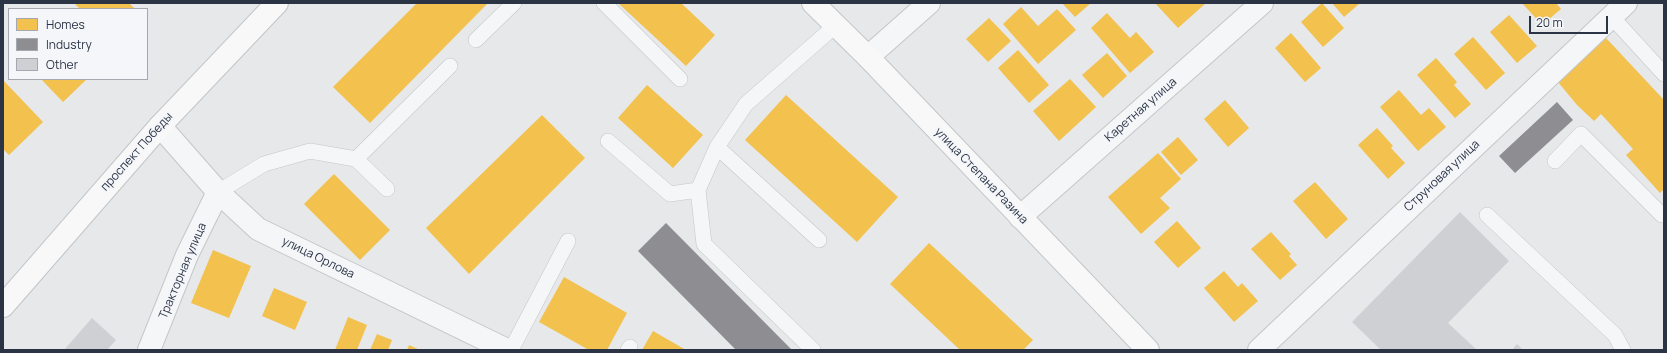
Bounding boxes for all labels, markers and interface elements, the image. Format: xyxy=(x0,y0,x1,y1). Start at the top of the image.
legend xyxy=(8,8,148,80)
scale bar xyxy=(1531,8,1610,34)
text: 20 m xyxy=(1536,14,1563,31)
text: Homes xyxy=(46,16,85,33)
text: Industry xyxy=(46,36,92,53)
text: Other xyxy=(46,56,78,73)
street label: Каретная улица xyxy=(1102,75,1180,145)
street label: проспект Победы xyxy=(98,110,176,194)
street label: улица Степана Разина xyxy=(931,125,1031,227)
street label: Струновая улица xyxy=(1401,137,1483,215)
street label: Тракторная улица xyxy=(156,221,210,321)
street label: улица Орлова xyxy=(279,234,357,282)

